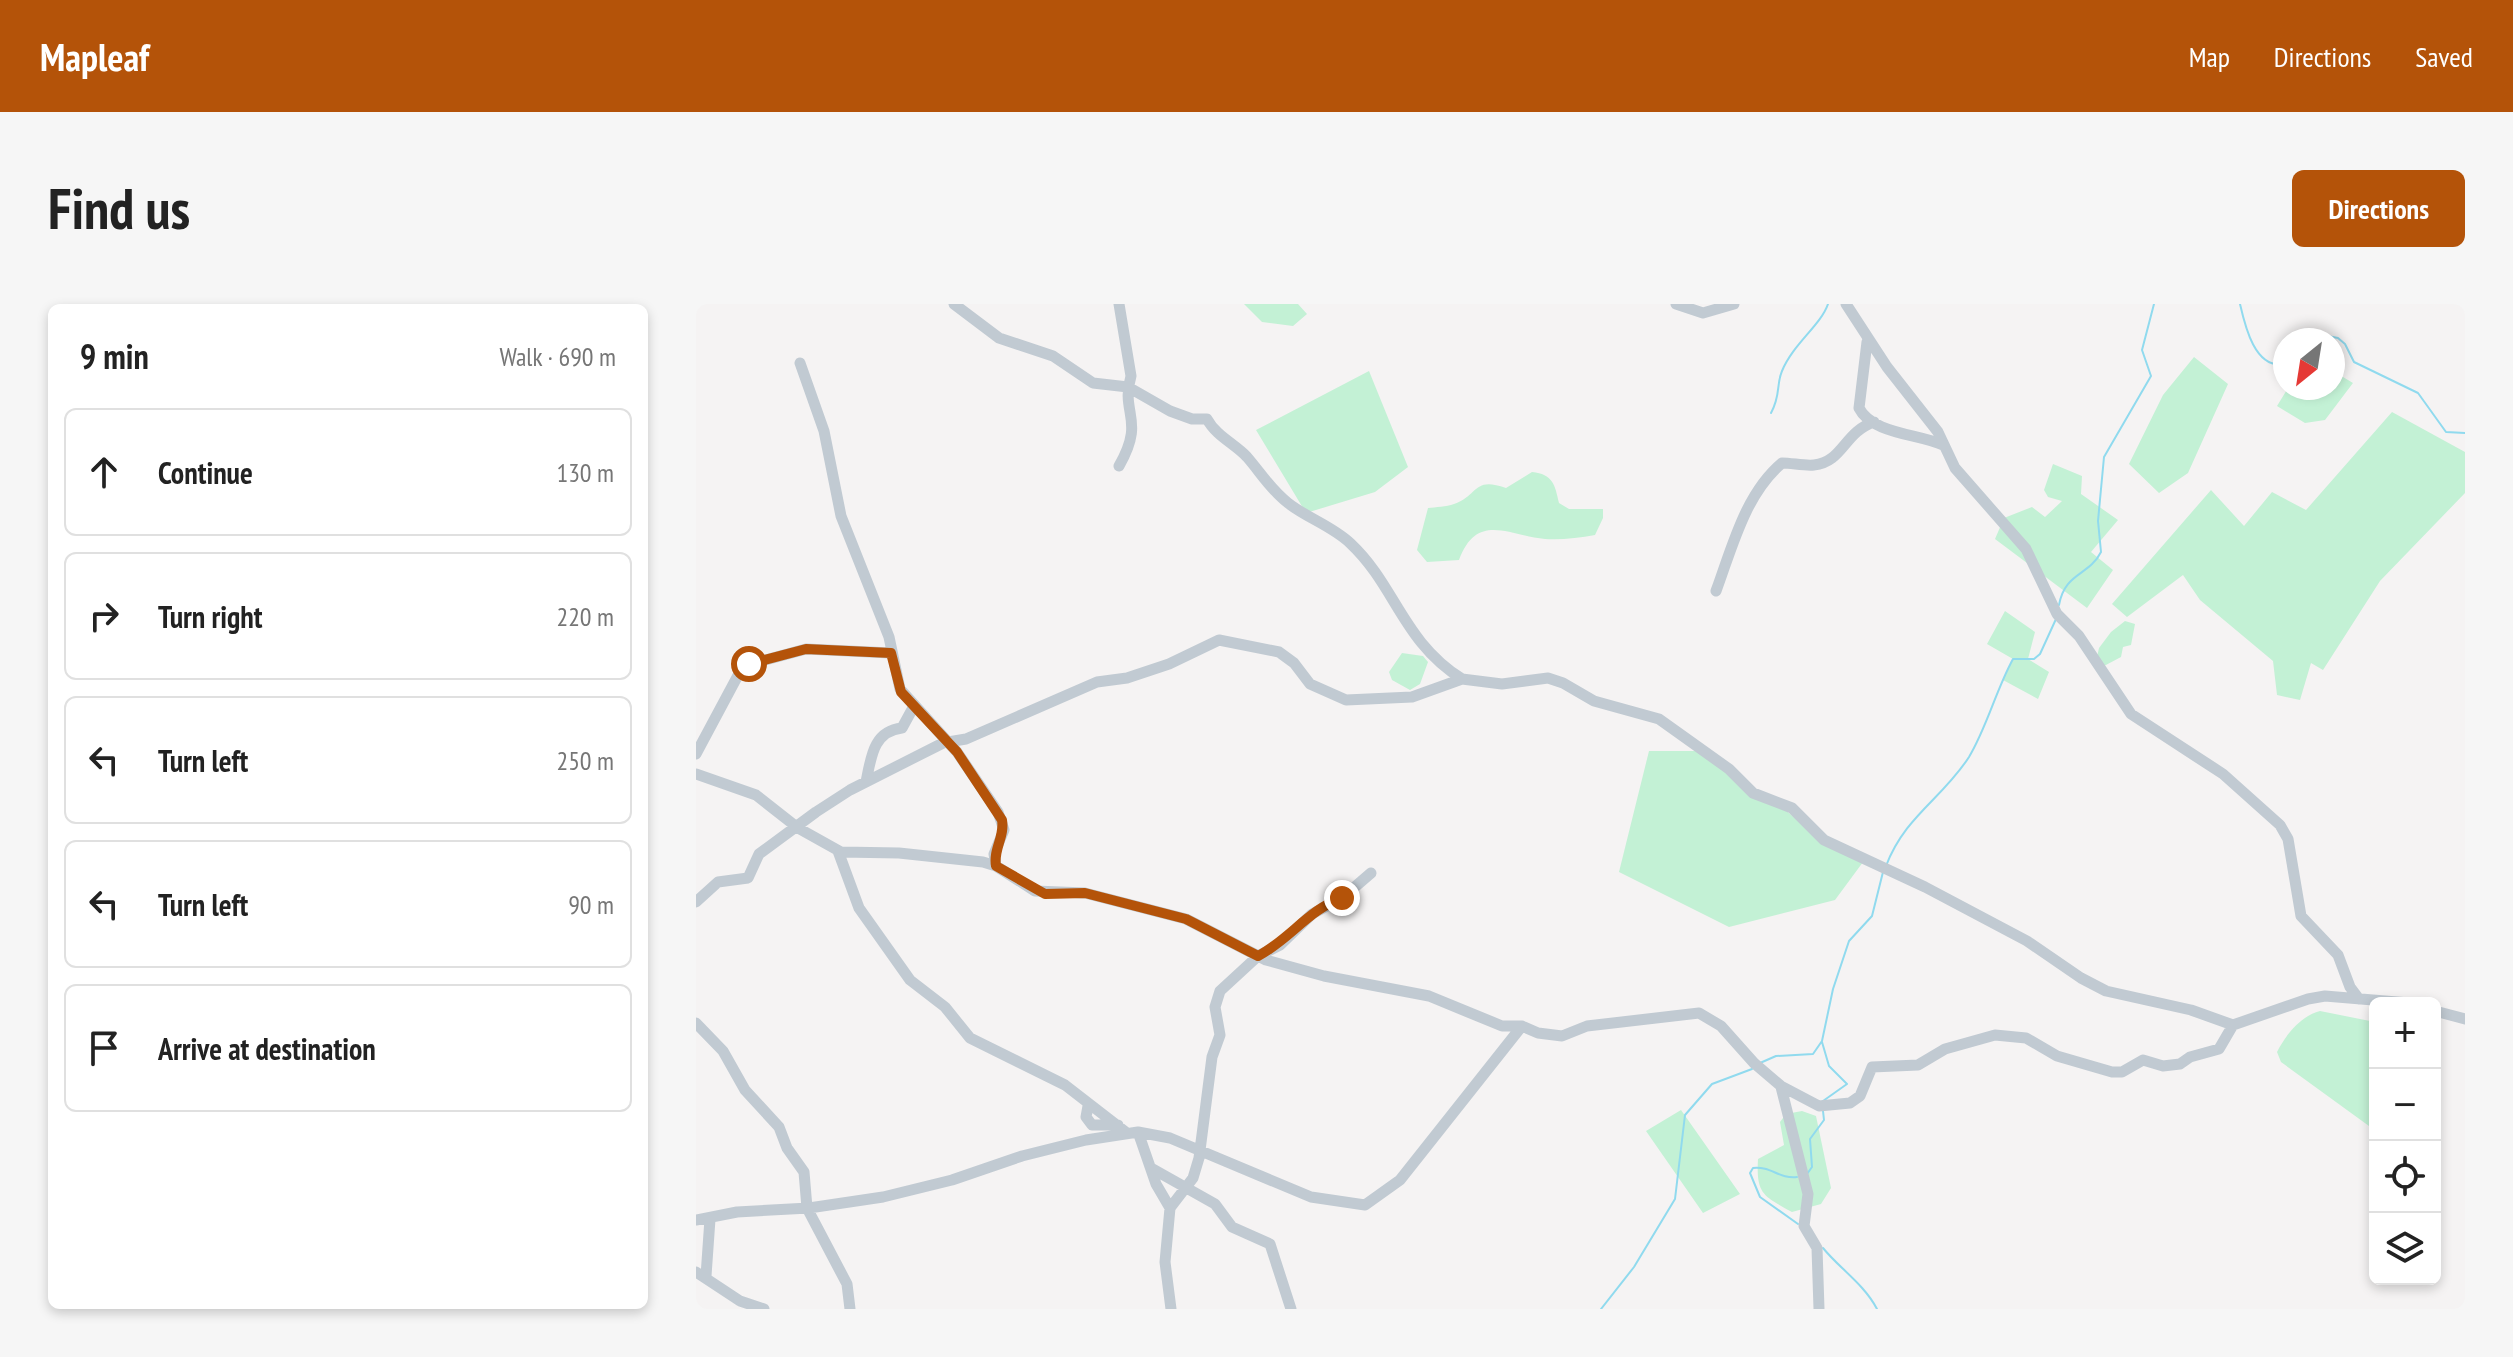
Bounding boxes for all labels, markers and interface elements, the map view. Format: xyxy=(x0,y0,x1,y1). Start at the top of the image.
text: Mapleaf xyxy=(40,32,149,81)
text: Map xyxy=(2189,38,2230,75)
text: Directions xyxy=(2274,38,2371,75)
text: Saved xyxy=(2415,38,2473,75)
button: Directions xyxy=(2292,170,2465,247)
text: Find us xyxy=(48,172,190,244)
north arrow xyxy=(2273,328,2345,400)
text: 9 min xyxy=(80,334,149,378)
text: Walk · 690 m xyxy=(499,340,616,373)
icon: ahead xyxy=(82,450,126,494)
text: Continue xyxy=(158,453,253,492)
text: 130 m xyxy=(556,456,614,489)
icon: right xyxy=(82,594,126,638)
text: Turn right xyxy=(158,597,262,636)
text: 220 m xyxy=(556,600,614,633)
route start xyxy=(731,646,767,682)
icon: left xyxy=(82,738,126,782)
text: Turn left xyxy=(158,741,248,780)
text: 250 m xyxy=(556,744,614,777)
route end xyxy=(1324,880,1360,916)
icon: left xyxy=(82,882,126,926)
text: Turn left xyxy=(158,885,248,924)
text: 90 m xyxy=(568,888,614,921)
map controls xyxy=(2369,997,2441,1285)
button: + xyxy=(2369,997,2441,1069)
icon: arrive xyxy=(82,1026,126,1070)
text: Arrive at destination xyxy=(158,1029,376,1068)
button: − xyxy=(2369,1069,2441,1141)
button: locate xyxy=(2369,1141,2441,1213)
button: layers xyxy=(2369,1213,2441,1285)

